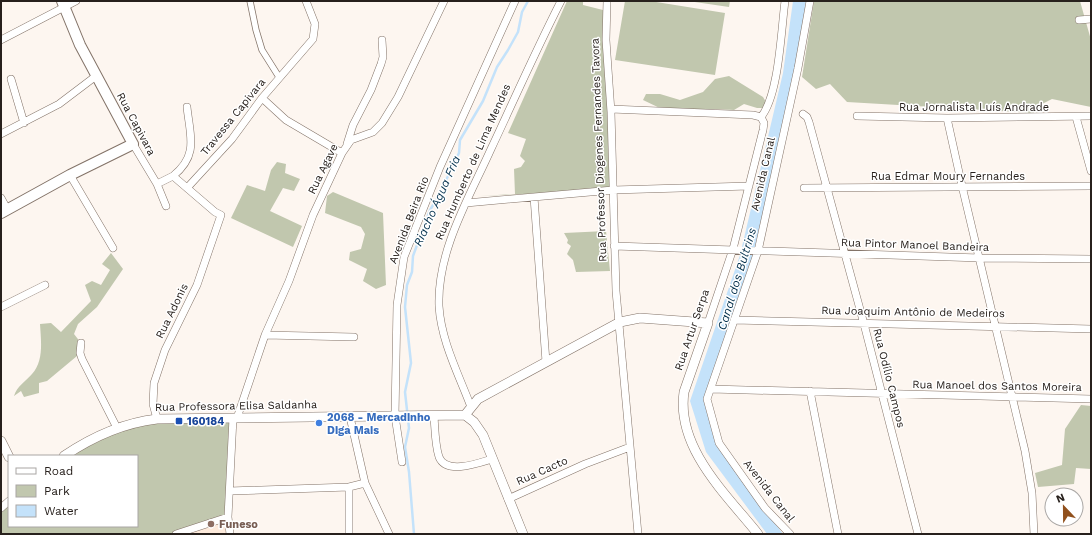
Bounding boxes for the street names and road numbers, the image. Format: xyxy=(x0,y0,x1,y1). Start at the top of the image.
street label: Rua Professor Diogenes Fernandes Tavora xyxy=(589,38,609,262)
street label: Travessa Capivara xyxy=(198,76,268,158)
street label: Rua Humberto de Lima Mendes xyxy=(433,82,513,242)
street label: Rua Capivara xyxy=(114,90,158,158)
street label: Rua Jornalista Luís Andrade xyxy=(899,101,1049,114)
street label: Avenida Canal xyxy=(748,135,778,212)
street label: Rua Agave xyxy=(305,142,341,196)
street label: Rua Edmar Moury Fernandes xyxy=(871,170,1025,183)
street label: Avenida Beira Rio xyxy=(386,174,432,266)
street label: Rua Pintor Manoel Bandeira xyxy=(841,236,989,254)
street label: Rua Adonis xyxy=(153,281,191,341)
street label: Rua Artur Serpa xyxy=(672,288,712,372)
street label: Rua Joaquim Antônio de Medeiros xyxy=(821,304,1005,320)
street label: Rua Odílio Campos xyxy=(870,327,908,429)
street label: Rua Manoel dos Santos Moreira xyxy=(912,378,1082,394)
street label: Rua Professora Elisa Saldanha xyxy=(155,398,317,414)
street label: Rua Cacto xyxy=(514,454,570,488)
street label: Avenida Canal xyxy=(741,457,798,525)

